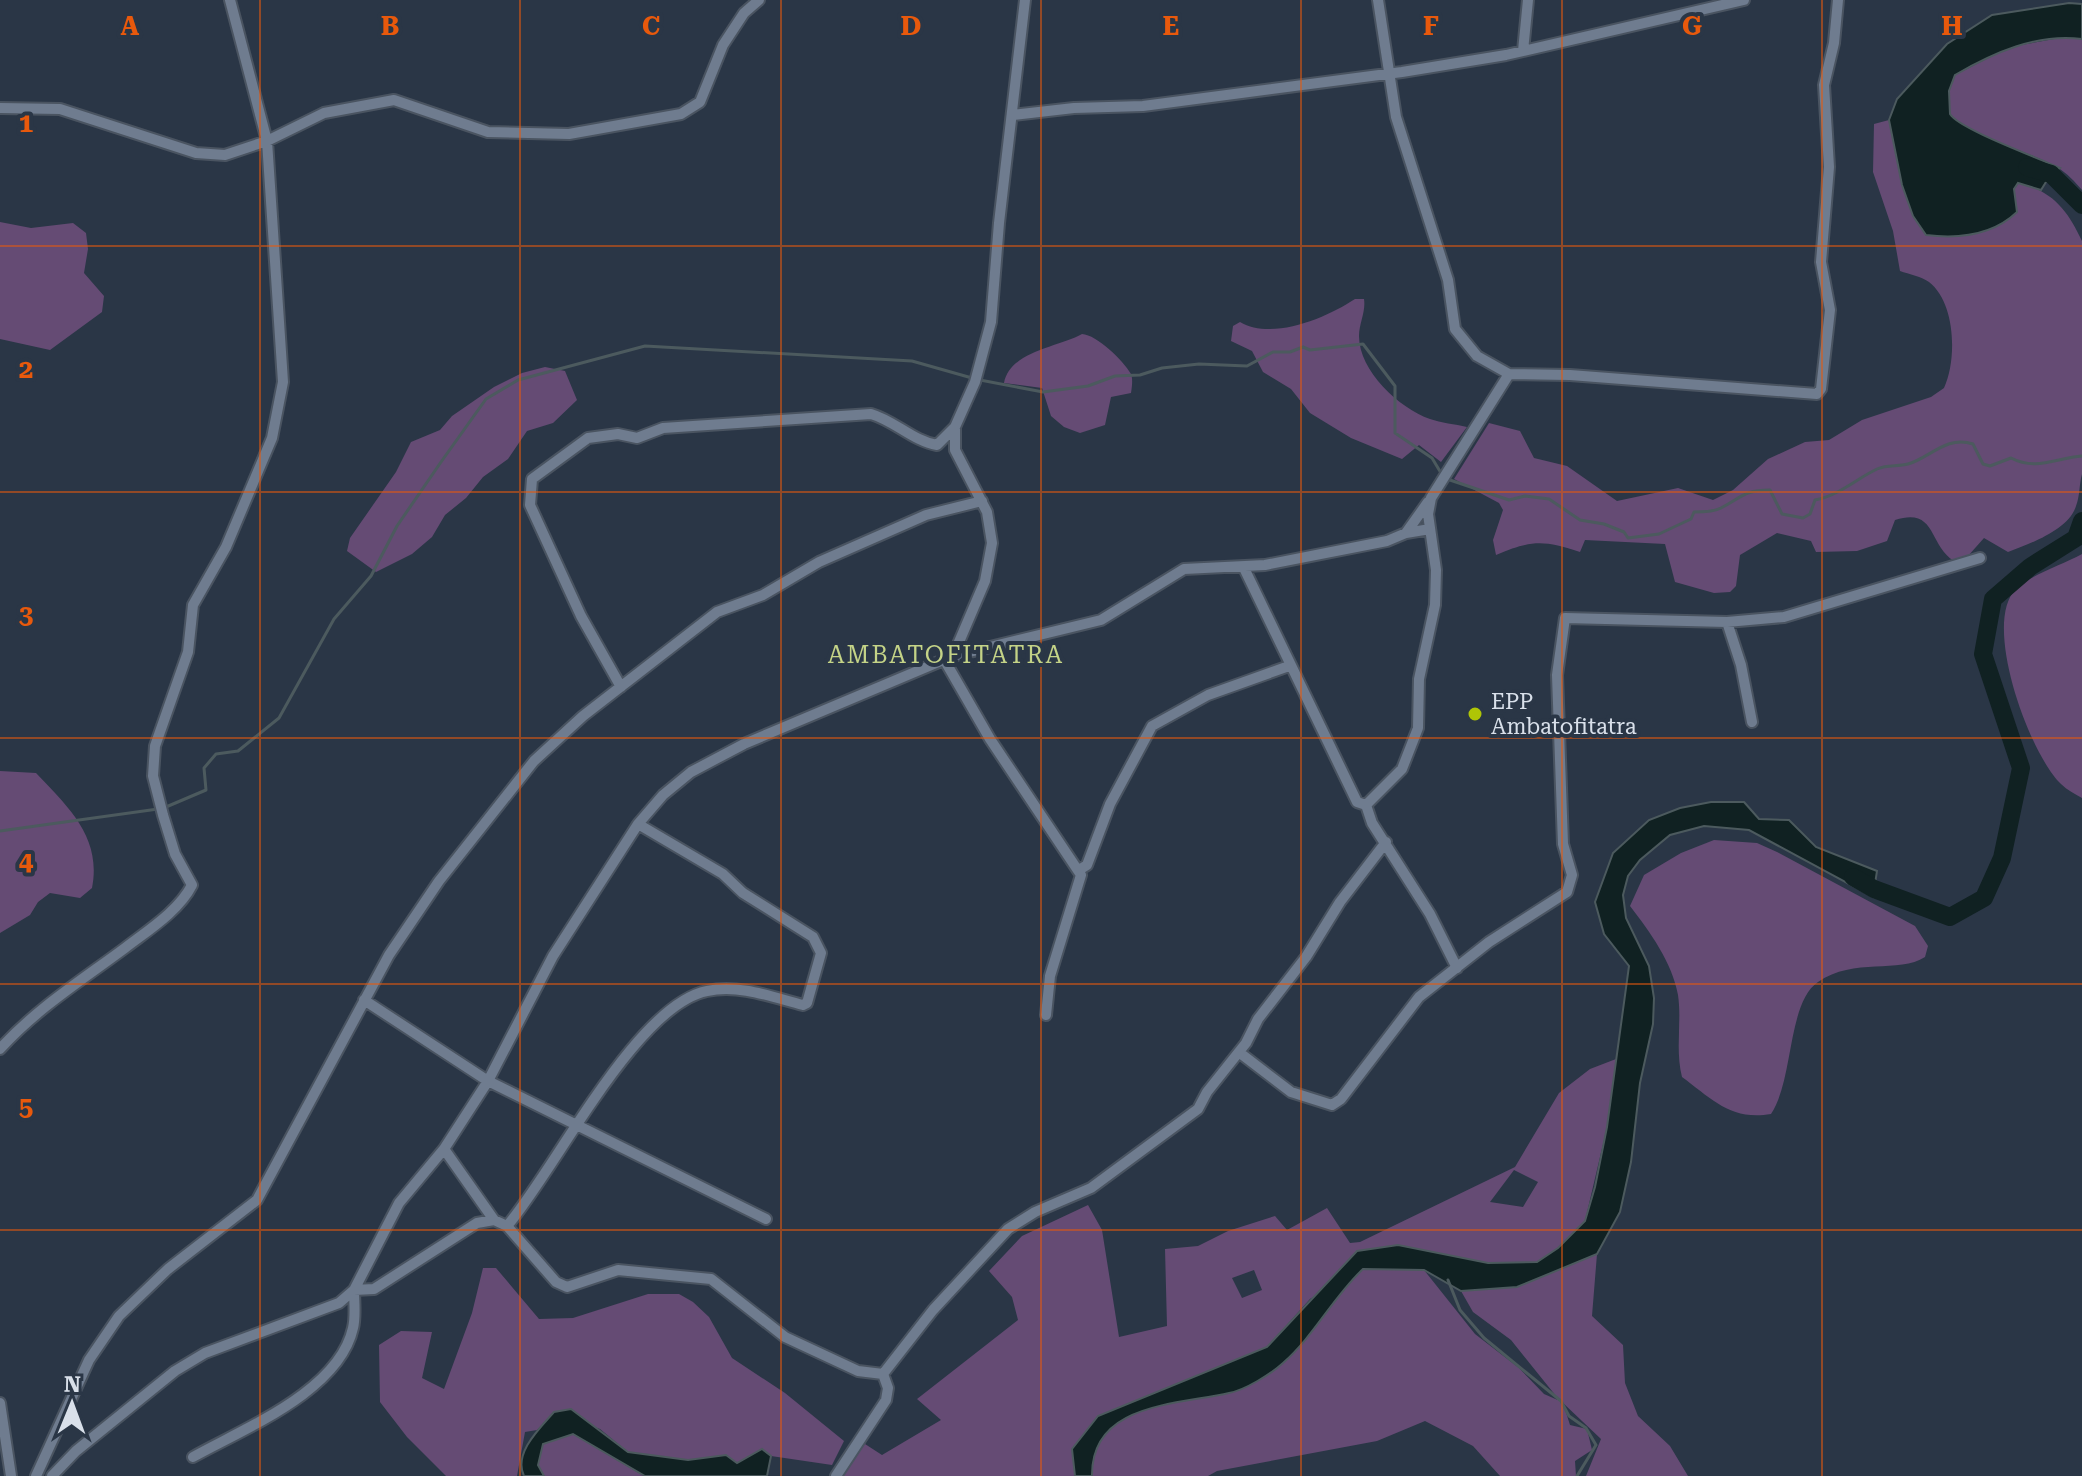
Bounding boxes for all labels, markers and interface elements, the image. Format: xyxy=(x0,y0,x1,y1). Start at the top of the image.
text: A xyxy=(121,11,140,41)
text: B xyxy=(381,11,399,41)
text: C xyxy=(642,11,660,41)
text: D xyxy=(901,11,921,41)
text: E xyxy=(1163,11,1179,41)
text: F xyxy=(1423,11,1439,41)
text: G xyxy=(1682,11,1702,41)
text: H xyxy=(1941,11,1963,41)
text: 1 xyxy=(19,108,33,138)
text: 2 xyxy=(19,354,33,384)
text: 3 xyxy=(19,600,33,630)
district label: AMBATOFITATRA xyxy=(828,641,1064,669)
place label: EPP Ambatofitatra xyxy=(1491,689,1637,739)
marker: EPP Ambatofitatra xyxy=(1466,705,1484,723)
text: 4 xyxy=(19,846,34,876)
text: 5 xyxy=(19,1092,33,1122)
north arrow xyxy=(32,1364,112,1444)
text: N xyxy=(64,1372,81,1397)

